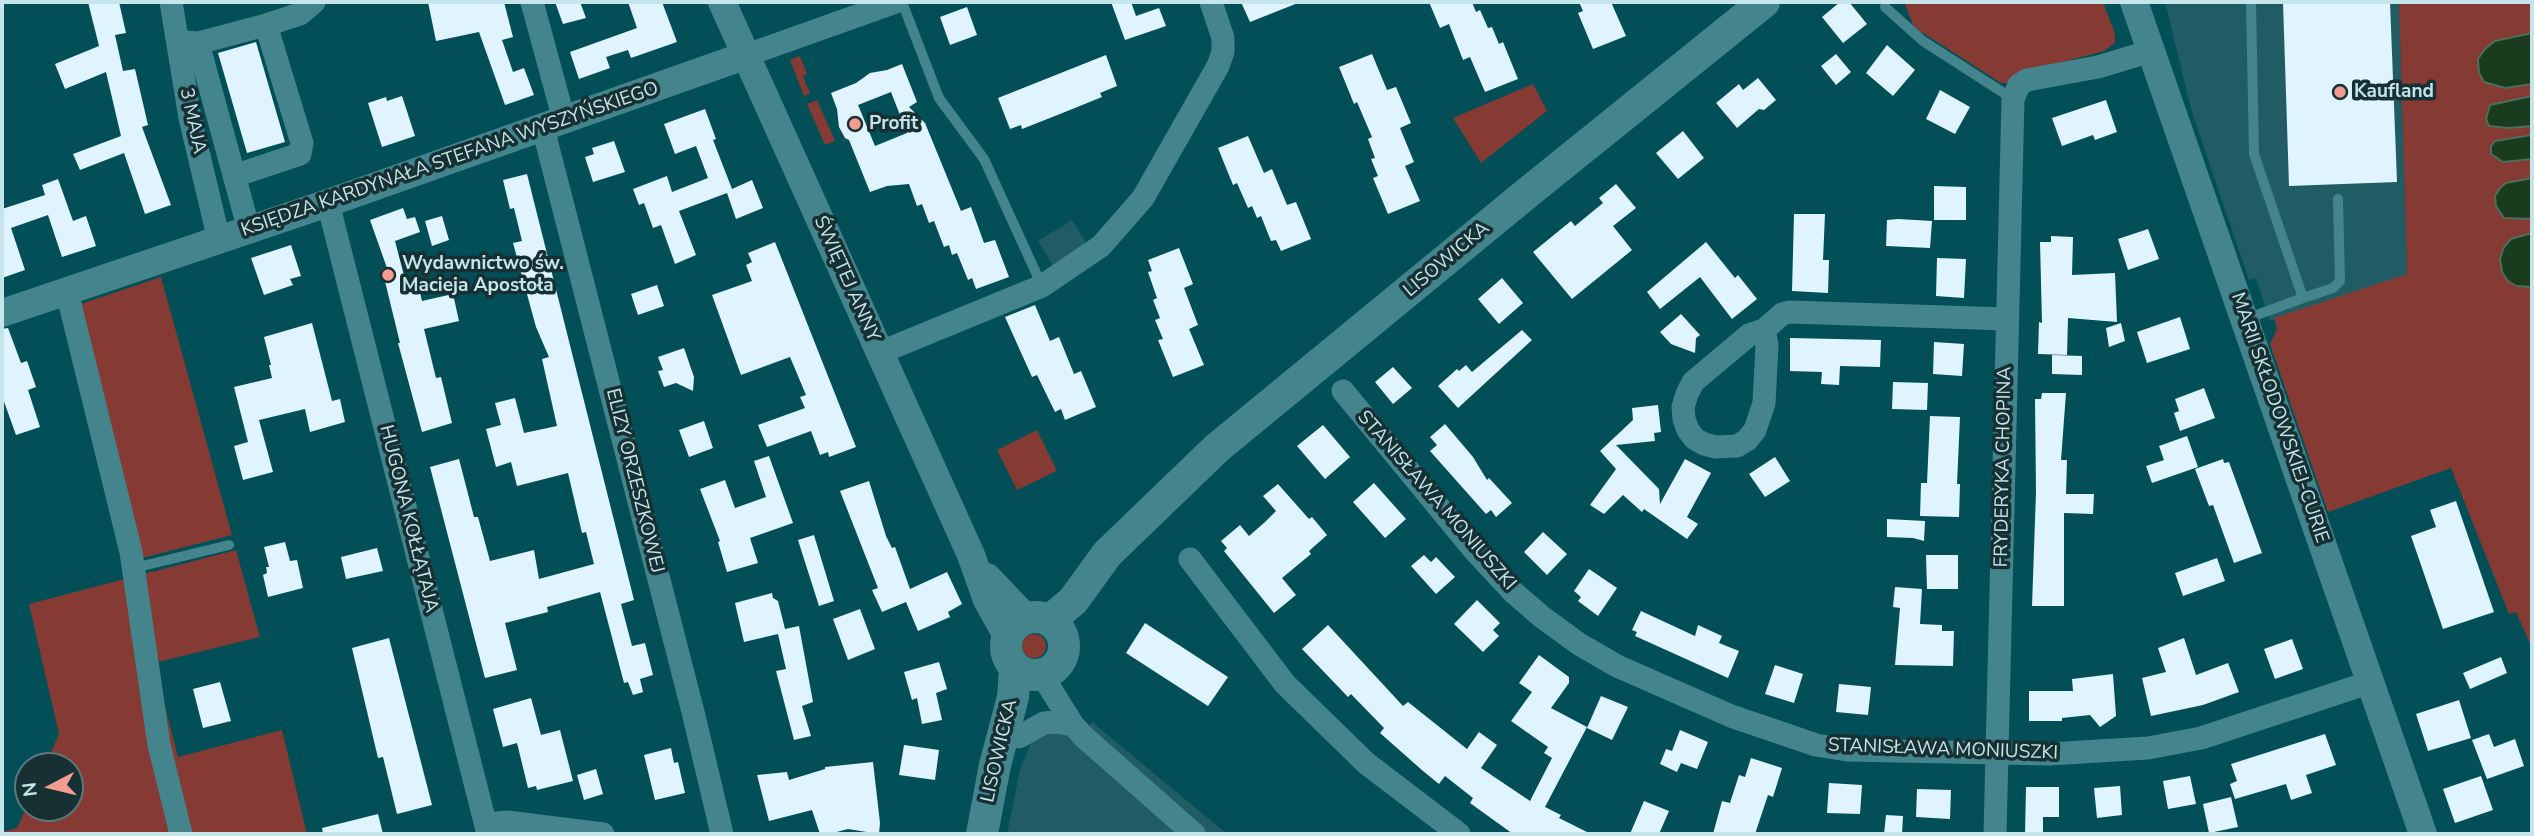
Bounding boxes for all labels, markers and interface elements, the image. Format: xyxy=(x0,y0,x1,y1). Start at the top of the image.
street label: KSIĘDZA KARDYNAŁA STEFANA WYSZYŃSKIEGO xyxy=(238,78,662,242)
place label: Kaufland xyxy=(2354,81,2434,103)
marker: Kaufland xyxy=(2332,84,2348,100)
street label: 3 MAJA xyxy=(174,86,210,156)
place label: Profit xyxy=(869,113,918,135)
marker: Profit xyxy=(847,116,863,132)
street label: ŚWIĘTEJ ANNY xyxy=(808,213,884,345)
street label: LISOWICKA xyxy=(1399,218,1495,302)
place label: Wydawnictwo św. Macieja Apostoła xyxy=(402,253,564,297)
marker: Wydawnictwo św. Macieja Apostoła xyxy=(380,267,396,283)
street label: MARII SKŁODOWSKIEJ-CURIE xyxy=(2225,290,2333,546)
street label: FRYDERYKA CHOPINA xyxy=(1991,366,2017,568)
street label: ELIZY ORZESZKOWEJ xyxy=(600,386,668,576)
street label: STANISŁAWA MONIUSZKI xyxy=(1352,407,1520,595)
street label: HUGONA KOŁŁĄTAJA xyxy=(374,423,442,615)
street label: LISOWICKA xyxy=(977,697,1023,805)
street label: STANISŁAWA MONIUSZKI xyxy=(1828,735,2058,765)
north arrow xyxy=(14,752,84,822)
text: N xyxy=(16,781,44,798)

